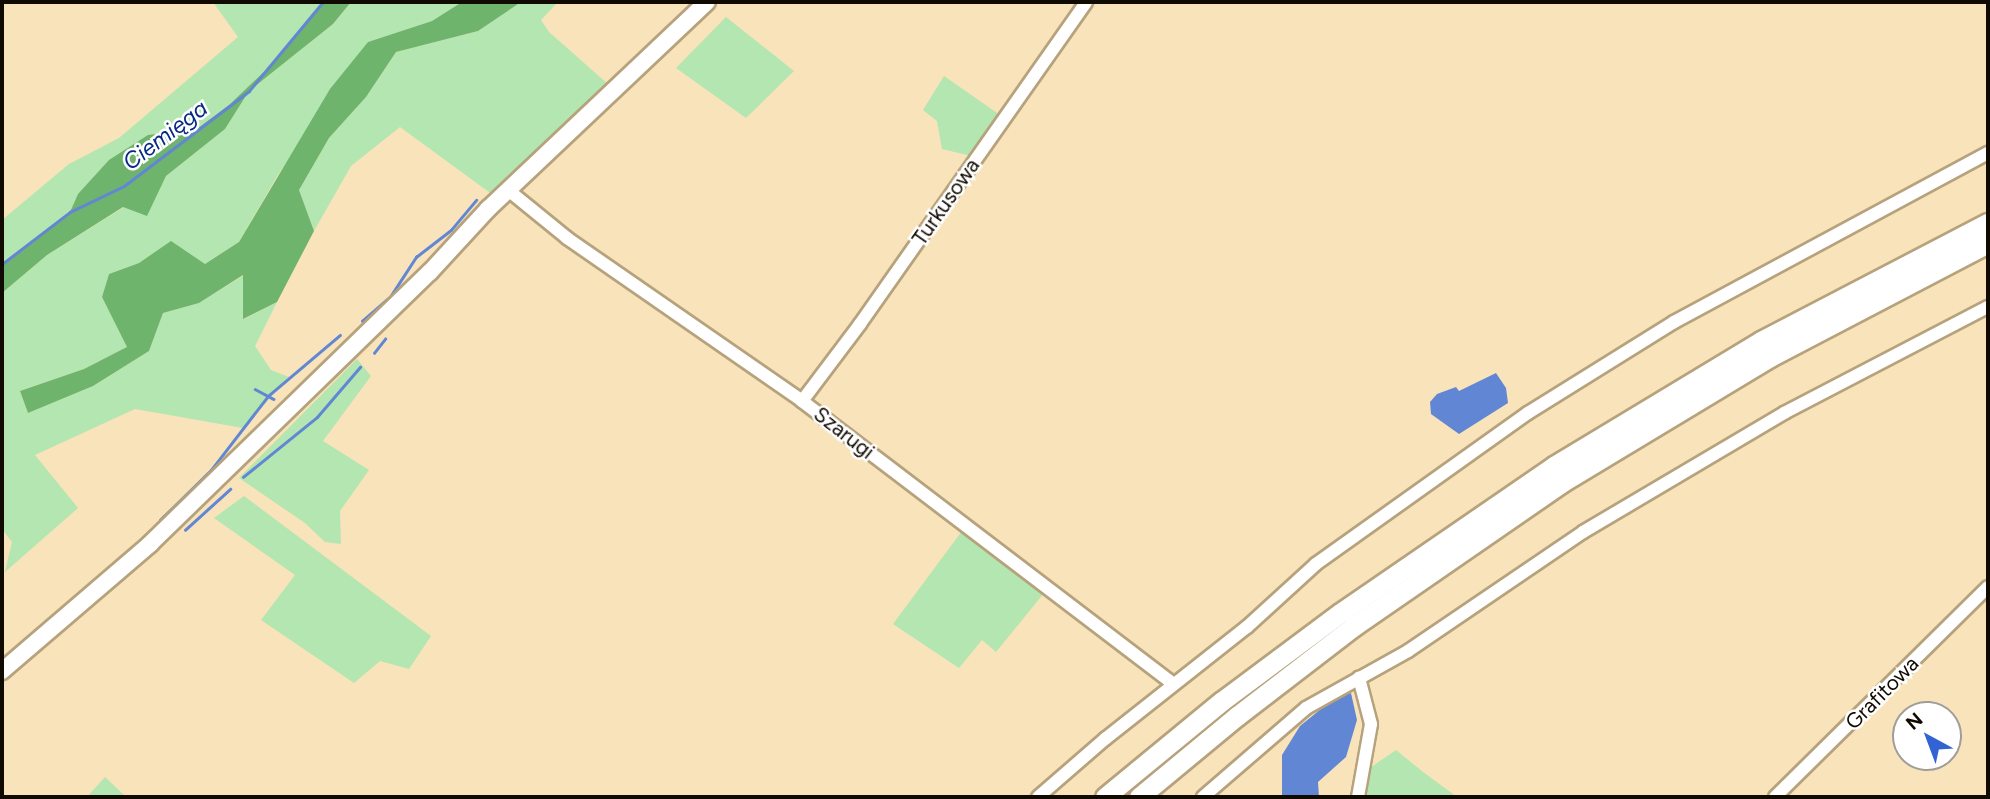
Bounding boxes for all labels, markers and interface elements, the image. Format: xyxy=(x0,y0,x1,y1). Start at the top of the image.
water label: Ciemięga xyxy=(117,94,213,176)
street label: Turkusowa xyxy=(907,154,985,250)
street label: Szarugi xyxy=(809,402,879,464)
street label: Grafitowa xyxy=(1840,651,1924,735)
north arrow xyxy=(1892,701,1962,771)
text: N xyxy=(1901,708,1927,735)

